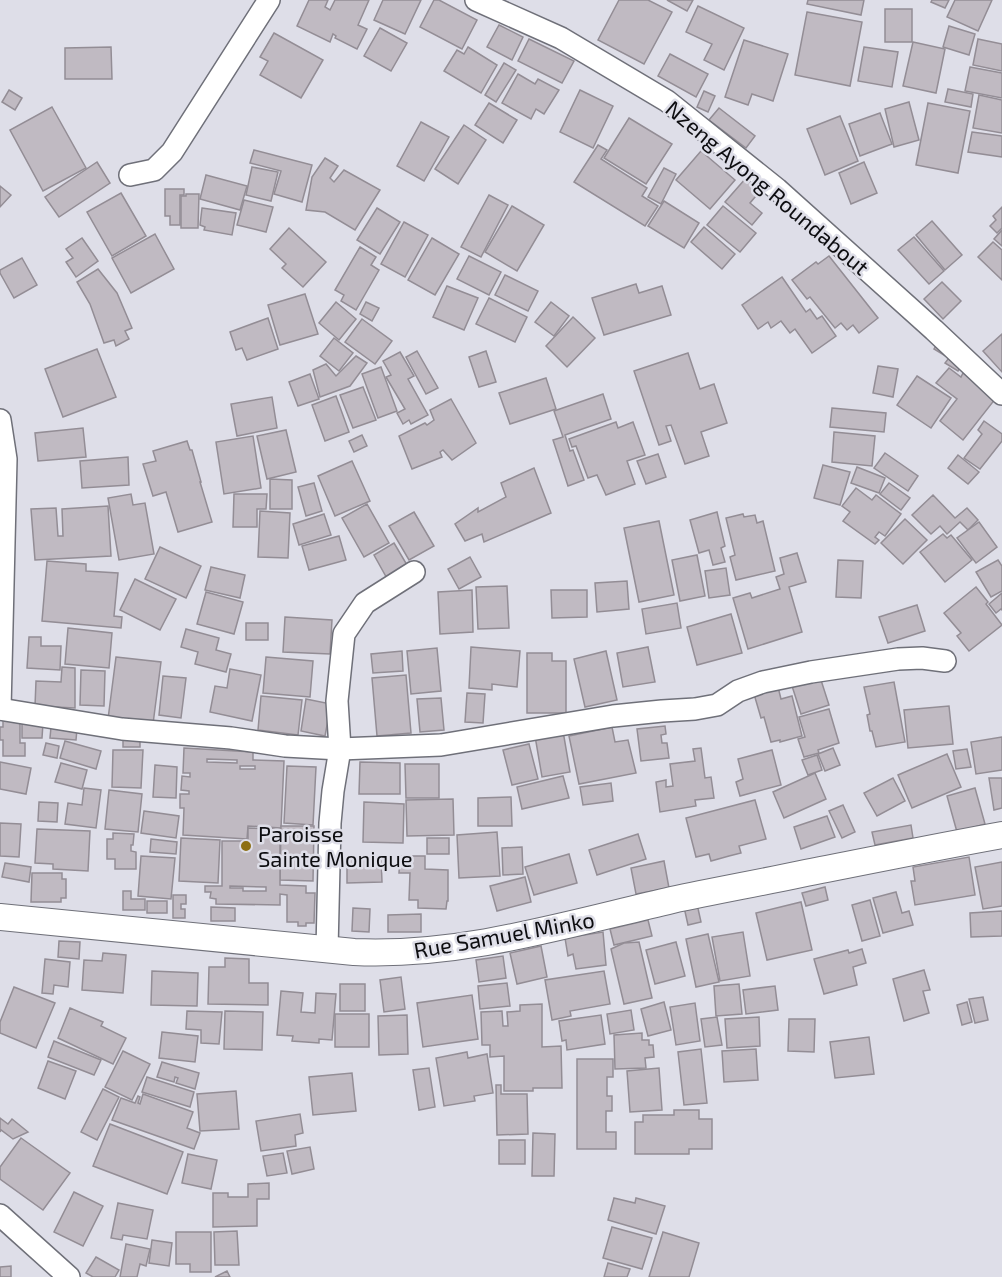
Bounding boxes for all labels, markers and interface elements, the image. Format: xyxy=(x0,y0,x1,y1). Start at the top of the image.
street label: Nzeng Ayong Roundabout xyxy=(661,94,875,280)
place label: Paroisse Sainte Monique xyxy=(258,820,413,871)
marker: Paroisse Sainte Monique xyxy=(239,839,253,853)
street label: Rue Samuel Minko xyxy=(412,905,596,963)

